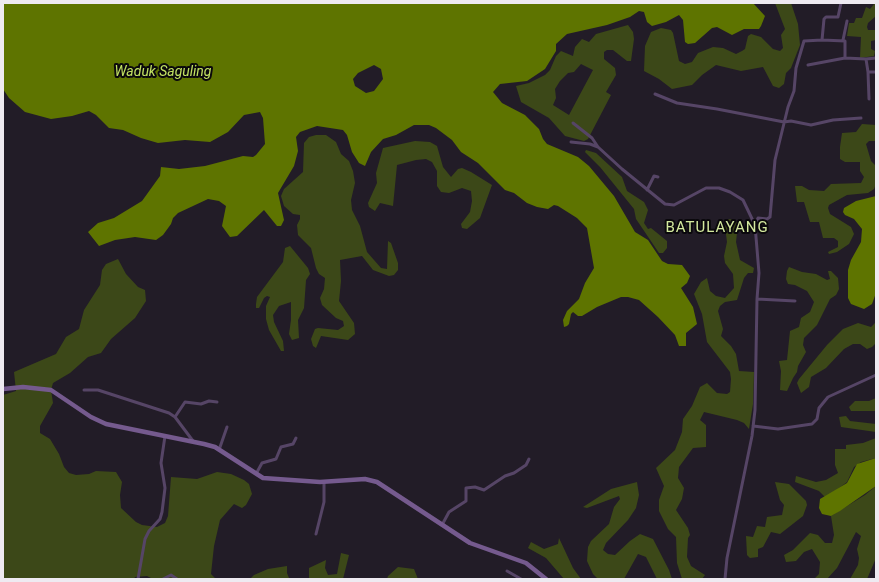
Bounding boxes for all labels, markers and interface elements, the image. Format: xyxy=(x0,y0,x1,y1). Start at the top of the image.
water label: Waduk Saguling xyxy=(115,64,211,80)
district label: BATULAYANG xyxy=(665,219,769,237)

